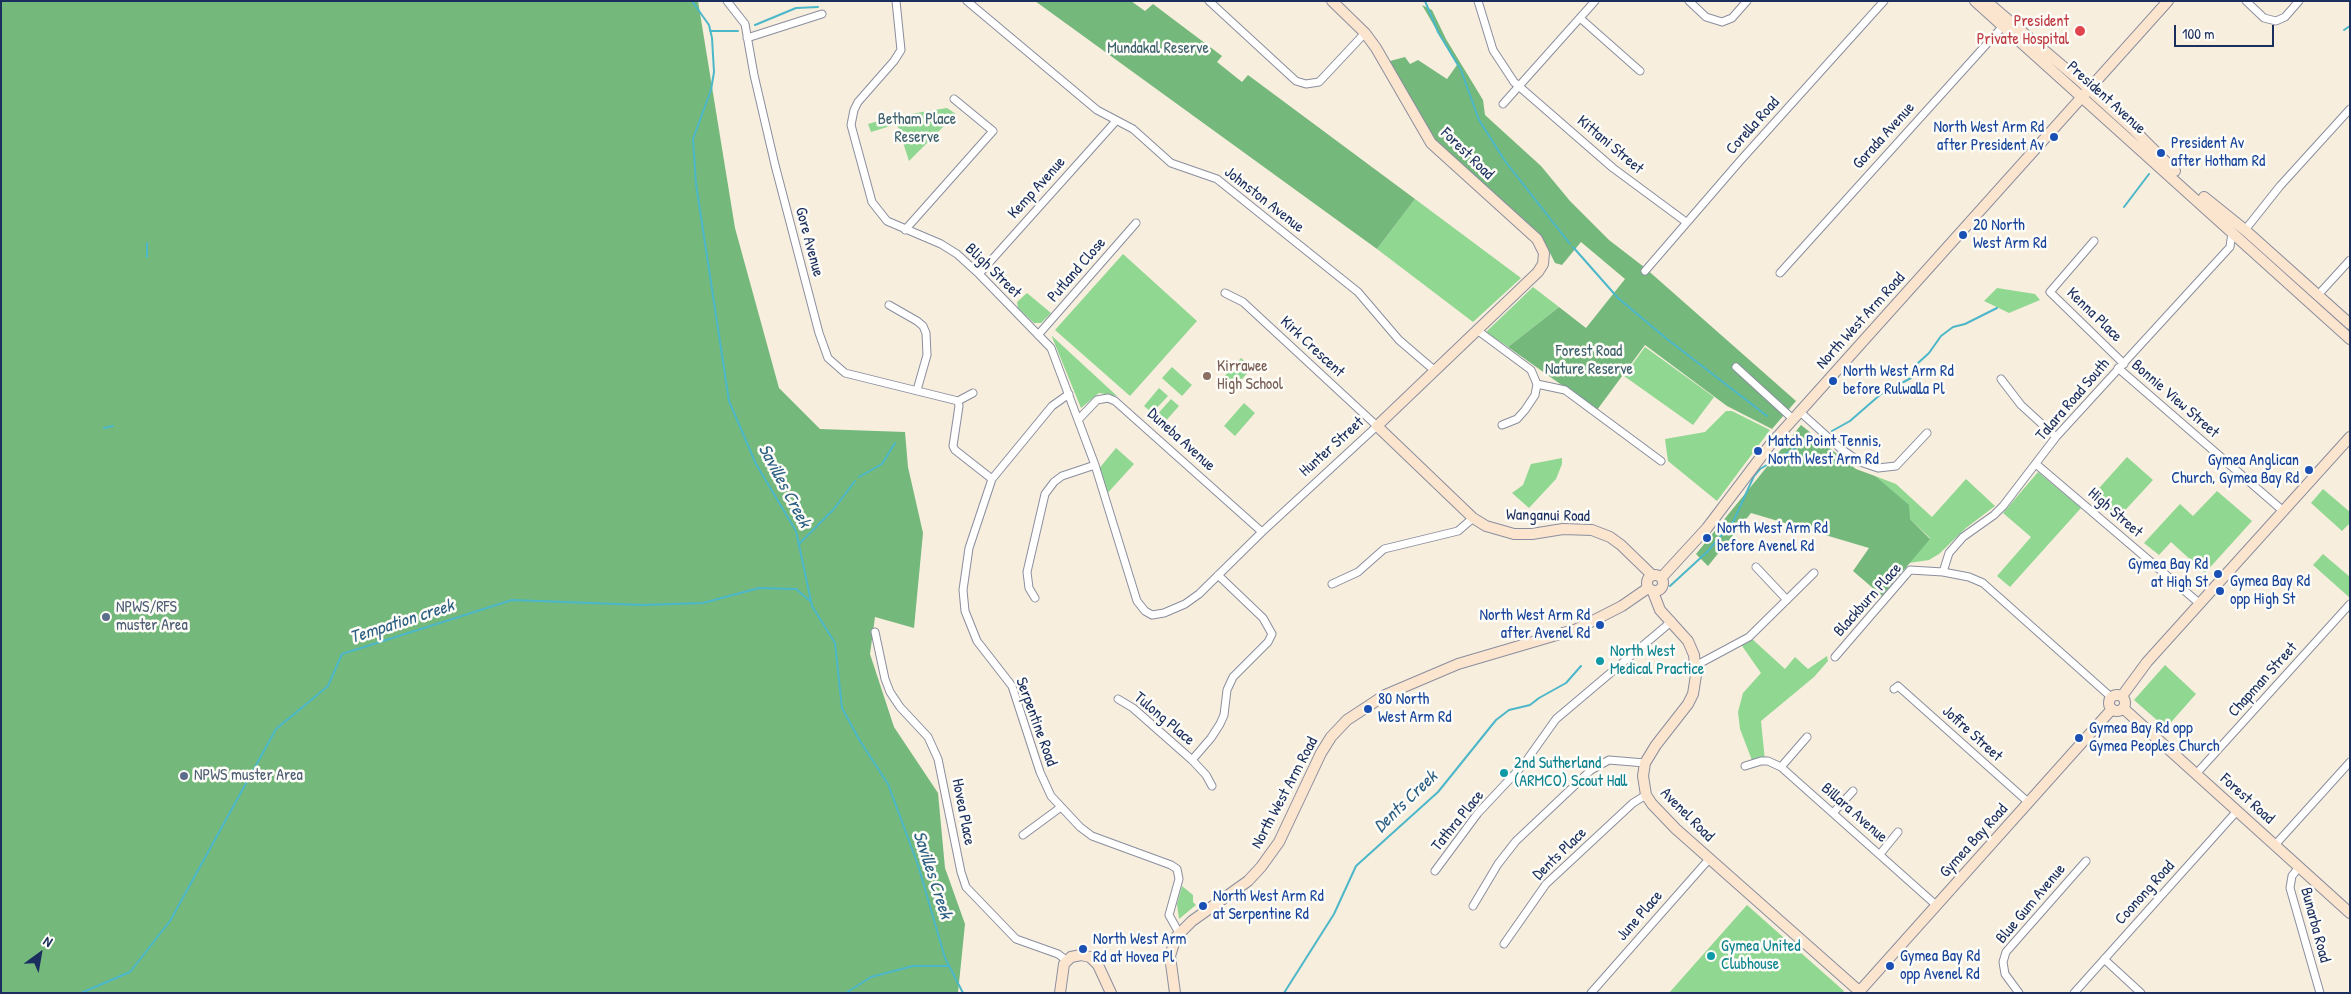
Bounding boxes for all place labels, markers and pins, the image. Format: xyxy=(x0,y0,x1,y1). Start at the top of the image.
place label: President Private Hospital xyxy=(1977,12,2069,50)
marker: President Private Hospital xyxy=(2073,24,2087,38)
place label: North West Arm Rd after President Av xyxy=(1933,118,2044,156)
marker: North West Arm Rd after President Av xyxy=(2048,131,2060,143)
place label: President Av after Hotham Rd xyxy=(2171,134,2265,172)
marker: President Av after Hotham Rd xyxy=(2155,147,2167,159)
place label: 20 North West Arm Rd xyxy=(1973,216,2047,254)
marker: 20 North West Arm Rd xyxy=(1957,229,1969,241)
place label: Kirrawee High School xyxy=(1217,357,1283,395)
place label: North West Arm Rd before Rulwalla Pl xyxy=(1843,362,1954,400)
marker: Kirrawee High School xyxy=(1201,370,1213,382)
marker: North West Arm Rd before Rulwalla Pl xyxy=(1827,375,1839,387)
place label: Match Point Tennis, North West Arm Rd xyxy=(1768,432,1881,470)
marker: Match Point Tennis, North West Arm Rd xyxy=(1752,445,1764,457)
place label: Gymea Anglican Church, Gymea Bay Rd xyxy=(2171,451,2299,489)
marker: Gymea Anglican Church, Gymea Bay Rd xyxy=(2303,464,2315,476)
place label: North West Arm Rd before Avenel Rd xyxy=(1717,519,1828,557)
marker: North West Arm Rd before Avenel Rd xyxy=(1701,532,1713,544)
place label: Gymea Bay Rd at High St xyxy=(2128,555,2208,593)
marker: Gymea Bay Rd at High St xyxy=(2212,568,2224,580)
place label: Gymea Bay Rd opp High St xyxy=(2230,572,2310,610)
marker: Gymea Bay Rd opp High St xyxy=(2214,585,2226,597)
place label: NPWS/RFS muster Area xyxy=(116,598,188,636)
place label: North West Arm Rd after Avenel Rd xyxy=(1479,606,1590,644)
marker: NPWS/RFS muster Area xyxy=(100,611,112,623)
marker: North West Arm Rd after Avenel Rd xyxy=(1594,619,1606,631)
place label: North West Medical Practice xyxy=(1610,642,1704,680)
marker: North West Medical Practice xyxy=(1594,655,1606,667)
place label: 80 North West Arm Rd xyxy=(1378,690,1452,728)
marker: 80 North West Arm Rd xyxy=(1362,703,1374,715)
place label: Gymea Bay Rd opp Gymea Peoples Church xyxy=(2089,719,2219,757)
marker: Gymea Bay Rd opp Gymea Peoples Church xyxy=(2073,732,2085,744)
place label: 2nd Sutherland (ARMCO) Scout Hall xyxy=(1514,754,1627,792)
place label: NPWS muster Area xyxy=(194,766,303,786)
marker: 2nd Sutherland (ARMCO) Scout Hall xyxy=(1498,767,1510,779)
marker: NPWS muster Area xyxy=(178,770,190,782)
place label: North West Arm Rd at Serpentine Rd xyxy=(1213,887,1324,925)
marker: North West Arm Rd at Serpentine Rd xyxy=(1197,900,1209,912)
place label: North West Arm Rd at Hovea Pl xyxy=(1093,930,1186,968)
place label: Gymea United Clubhouse xyxy=(1721,937,1800,975)
marker: North West Arm Rd at Hovea Pl xyxy=(1077,943,1089,955)
place label: Gymea Bay Rd opp Avenel Rd xyxy=(1900,947,1980,985)
marker: Gymea United Clubhouse xyxy=(1705,950,1717,962)
marker: Gymea Bay Rd opp Avenel Rd xyxy=(1884,960,1896,972)

